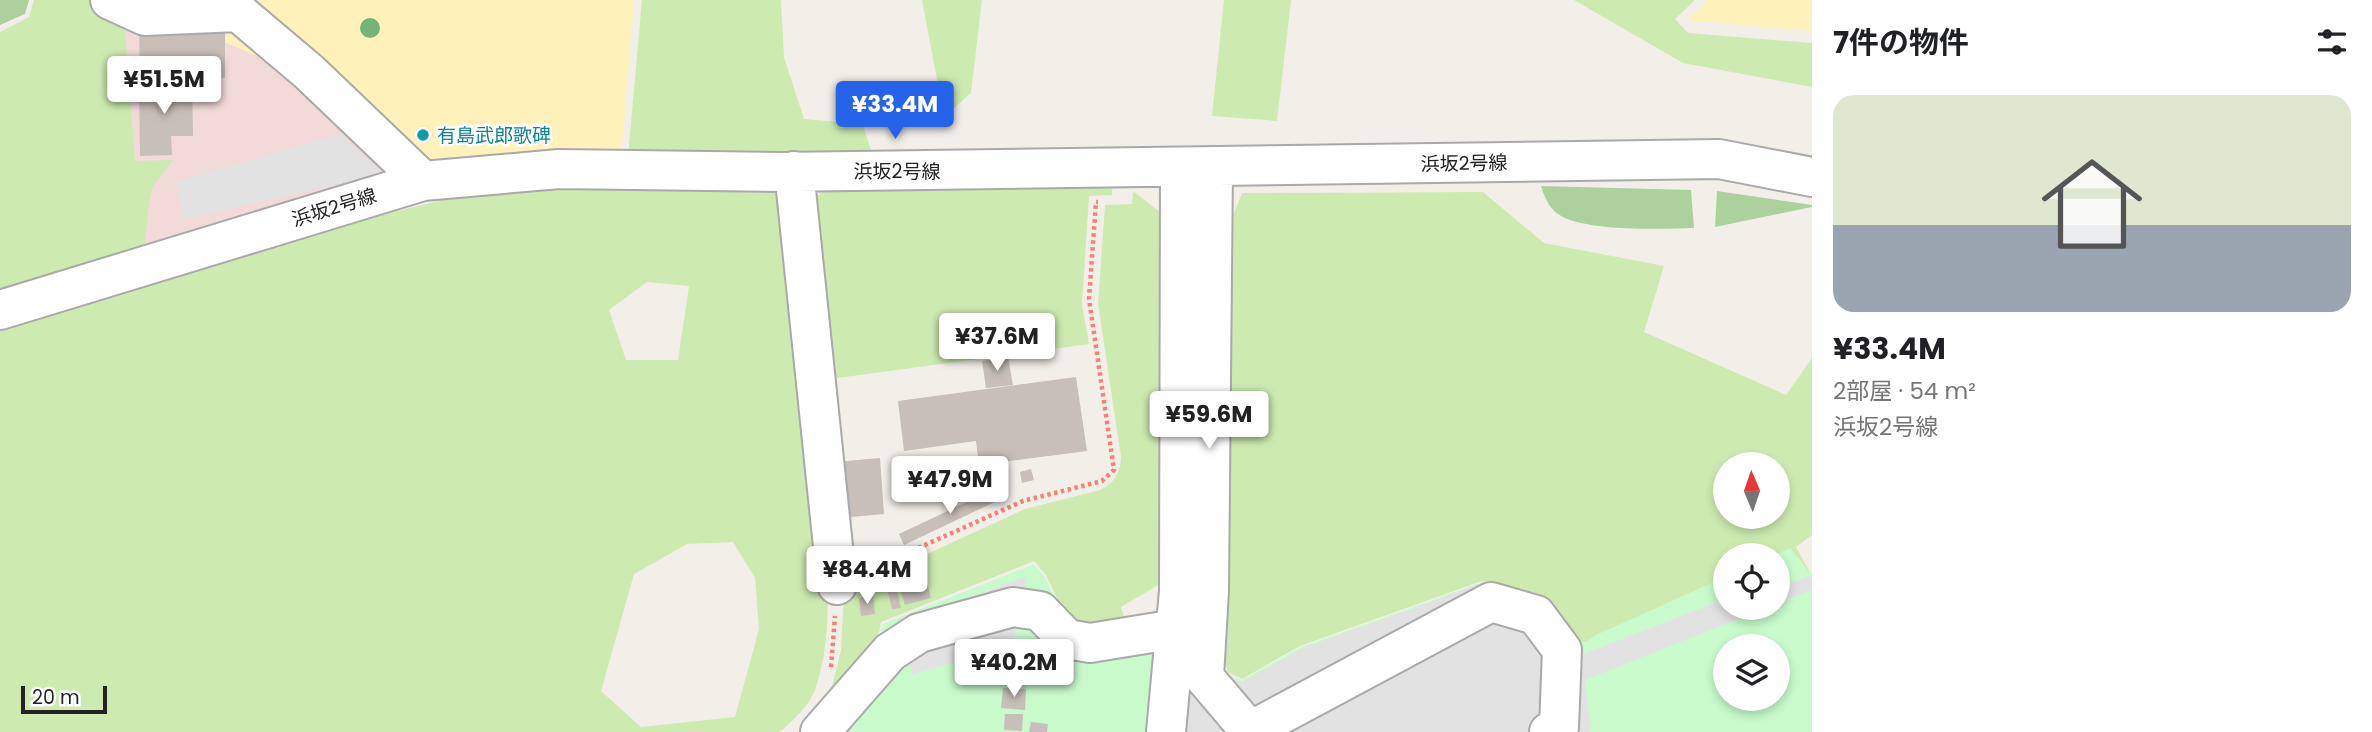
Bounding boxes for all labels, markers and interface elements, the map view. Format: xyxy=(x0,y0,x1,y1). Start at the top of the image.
text: 7件の物件 xyxy=(1833,21,1969,64)
icon: filters xyxy=(2313,23,2351,61)
pin: ¥51.5M xyxy=(107,57,221,116)
text: ¥51.5M xyxy=(123,63,205,95)
pin: ¥33.4M xyxy=(838,82,952,141)
text: ¥33.4M xyxy=(852,88,938,120)
place label: 有島武郎歌碑 xyxy=(437,122,551,149)
marker: 有島武郎歌碑 xyxy=(415,127,431,143)
icon: home xyxy=(2029,141,2155,267)
street label: 浜坂2号線 xyxy=(1420,149,1508,178)
street label: 浜坂2号線 xyxy=(854,158,940,185)
street label: 浜坂2号線 xyxy=(289,182,380,233)
pin: ¥37.6M xyxy=(940,314,1054,373)
text: ¥37.6M xyxy=(955,320,1039,352)
text: ¥33.4M xyxy=(1833,327,1946,370)
text: 2部屋 · 54 m² xyxy=(1833,375,1976,407)
pin: ¥59.6M xyxy=(1152,392,1266,451)
text: ¥59.6M xyxy=(1166,398,1252,430)
text: 浜坂2号線 xyxy=(1833,411,1938,443)
north arrow xyxy=(1713,452,1790,528)
map controls xyxy=(1713,452,1790,711)
pin: ¥47.9M xyxy=(893,456,1007,516)
text: ¥47.9M xyxy=(907,463,993,495)
button: locate xyxy=(1713,543,1790,620)
pin: ¥84.4M xyxy=(810,546,924,606)
text: ¥84.4M xyxy=(822,553,912,585)
button: layers xyxy=(1713,634,1790,711)
pin: ¥40.2M xyxy=(957,640,1071,699)
text: ¥40.2M xyxy=(971,646,1057,678)
scale bar xyxy=(21,683,107,715)
text: 20 m xyxy=(32,684,80,711)

